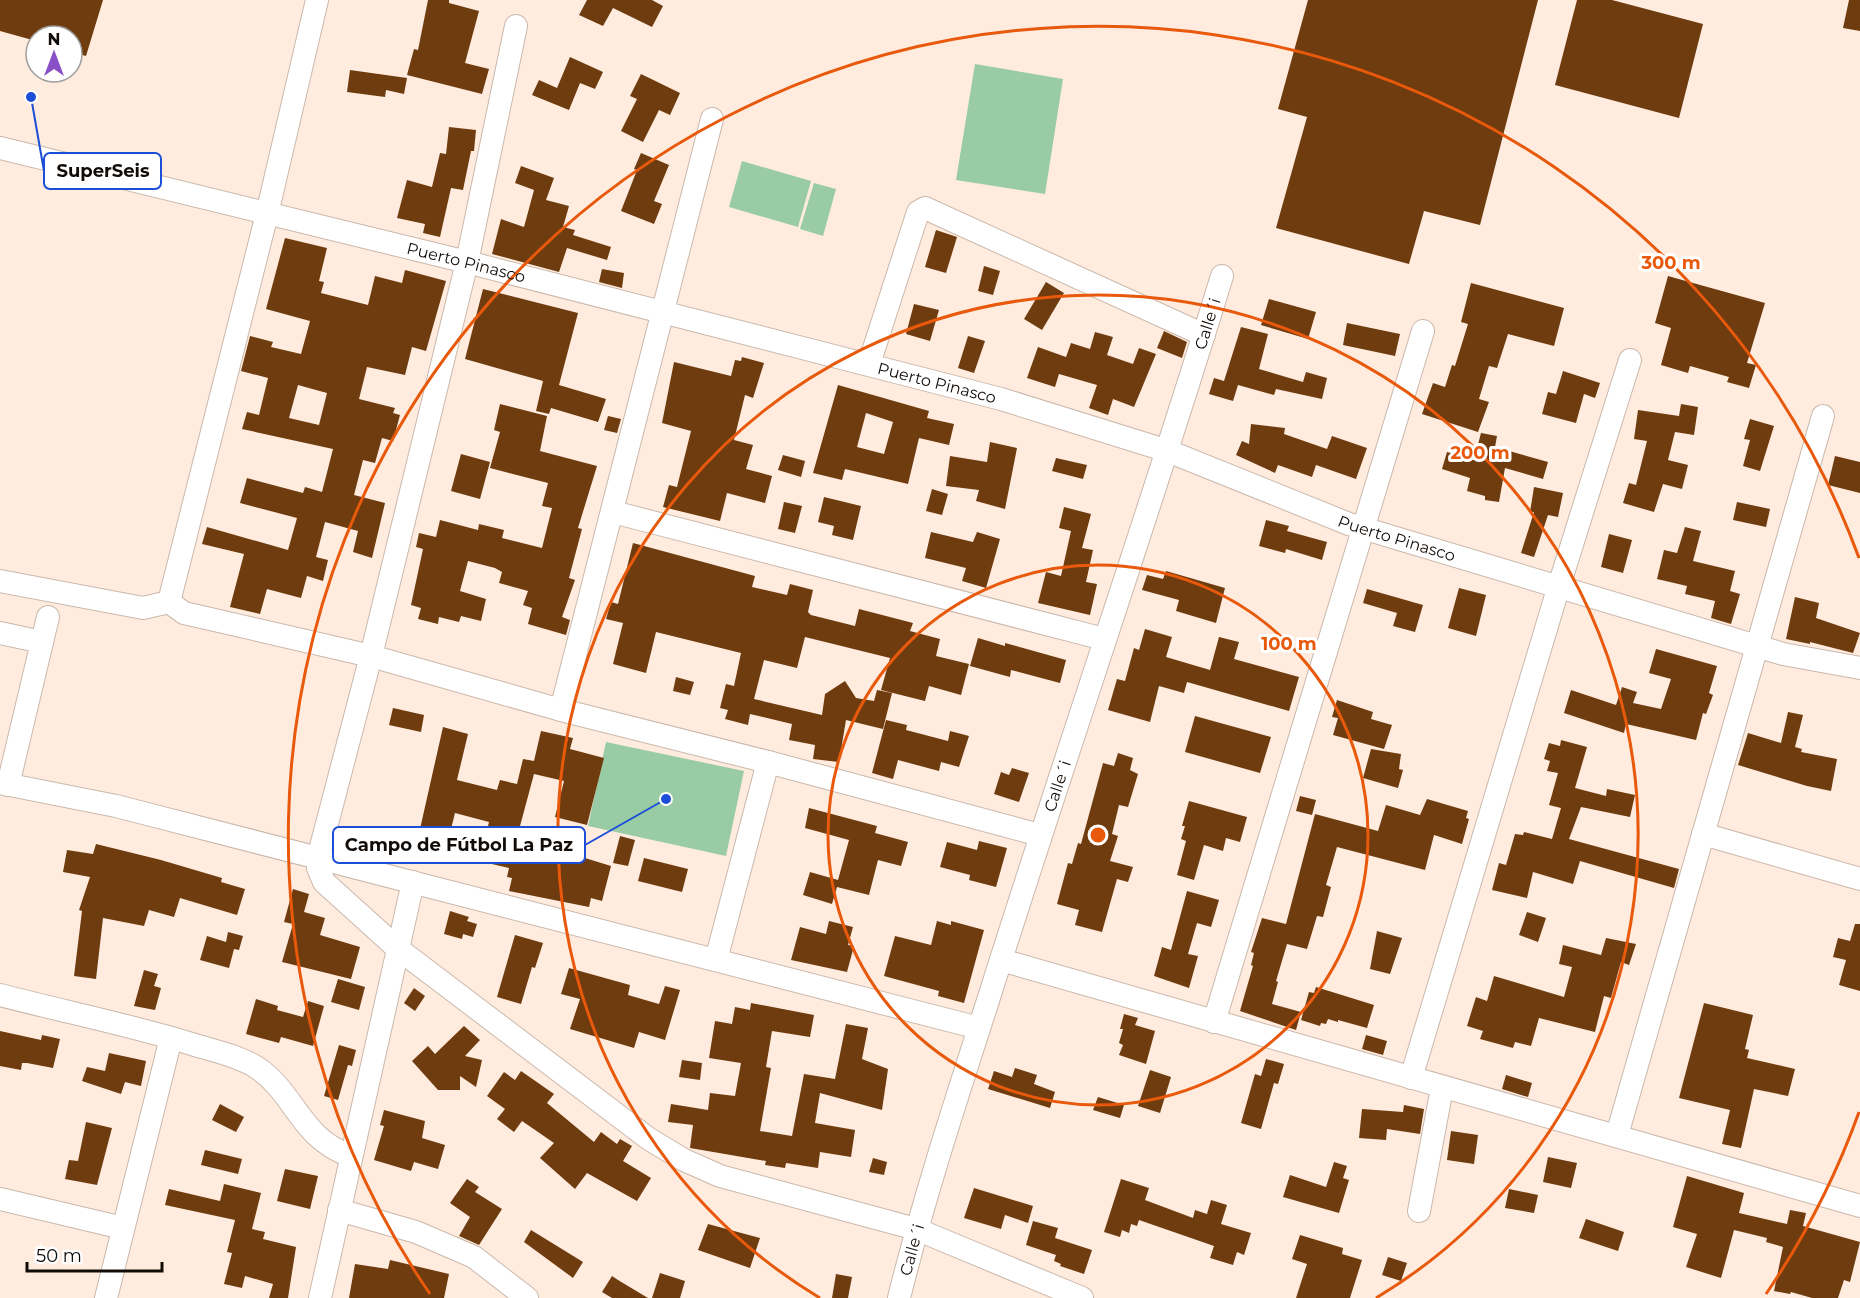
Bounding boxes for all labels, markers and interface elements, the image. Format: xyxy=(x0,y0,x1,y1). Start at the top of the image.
north arrow xyxy=(24,24,84,84)
text: N xyxy=(48,30,60,49)
callout: SuperSeis xyxy=(44,153,161,189)
text: SuperSeis xyxy=(56,160,150,182)
street label: Puerto Pinasco xyxy=(405,238,528,286)
text: 300 m xyxy=(1640,252,1701,274)
street label: Calle´i xyxy=(1190,296,1224,352)
street label: Puerto Pinasco xyxy=(876,358,998,407)
text: 200 m xyxy=(1450,442,1510,464)
street label: Puerto Pinasco xyxy=(1335,511,1458,565)
text: 100 m xyxy=(1261,633,1317,655)
street label: Calle´i xyxy=(1040,758,1074,814)
centre of rings xyxy=(1088,825,1108,845)
callout: Campo de Fútbol La Paz xyxy=(333,827,585,863)
text: Campo de Fútbol La Paz xyxy=(345,834,573,856)
street label: Calle´i xyxy=(896,1222,928,1278)
scale bar xyxy=(27,1235,162,1273)
text: 50 m xyxy=(36,1245,82,1267)

